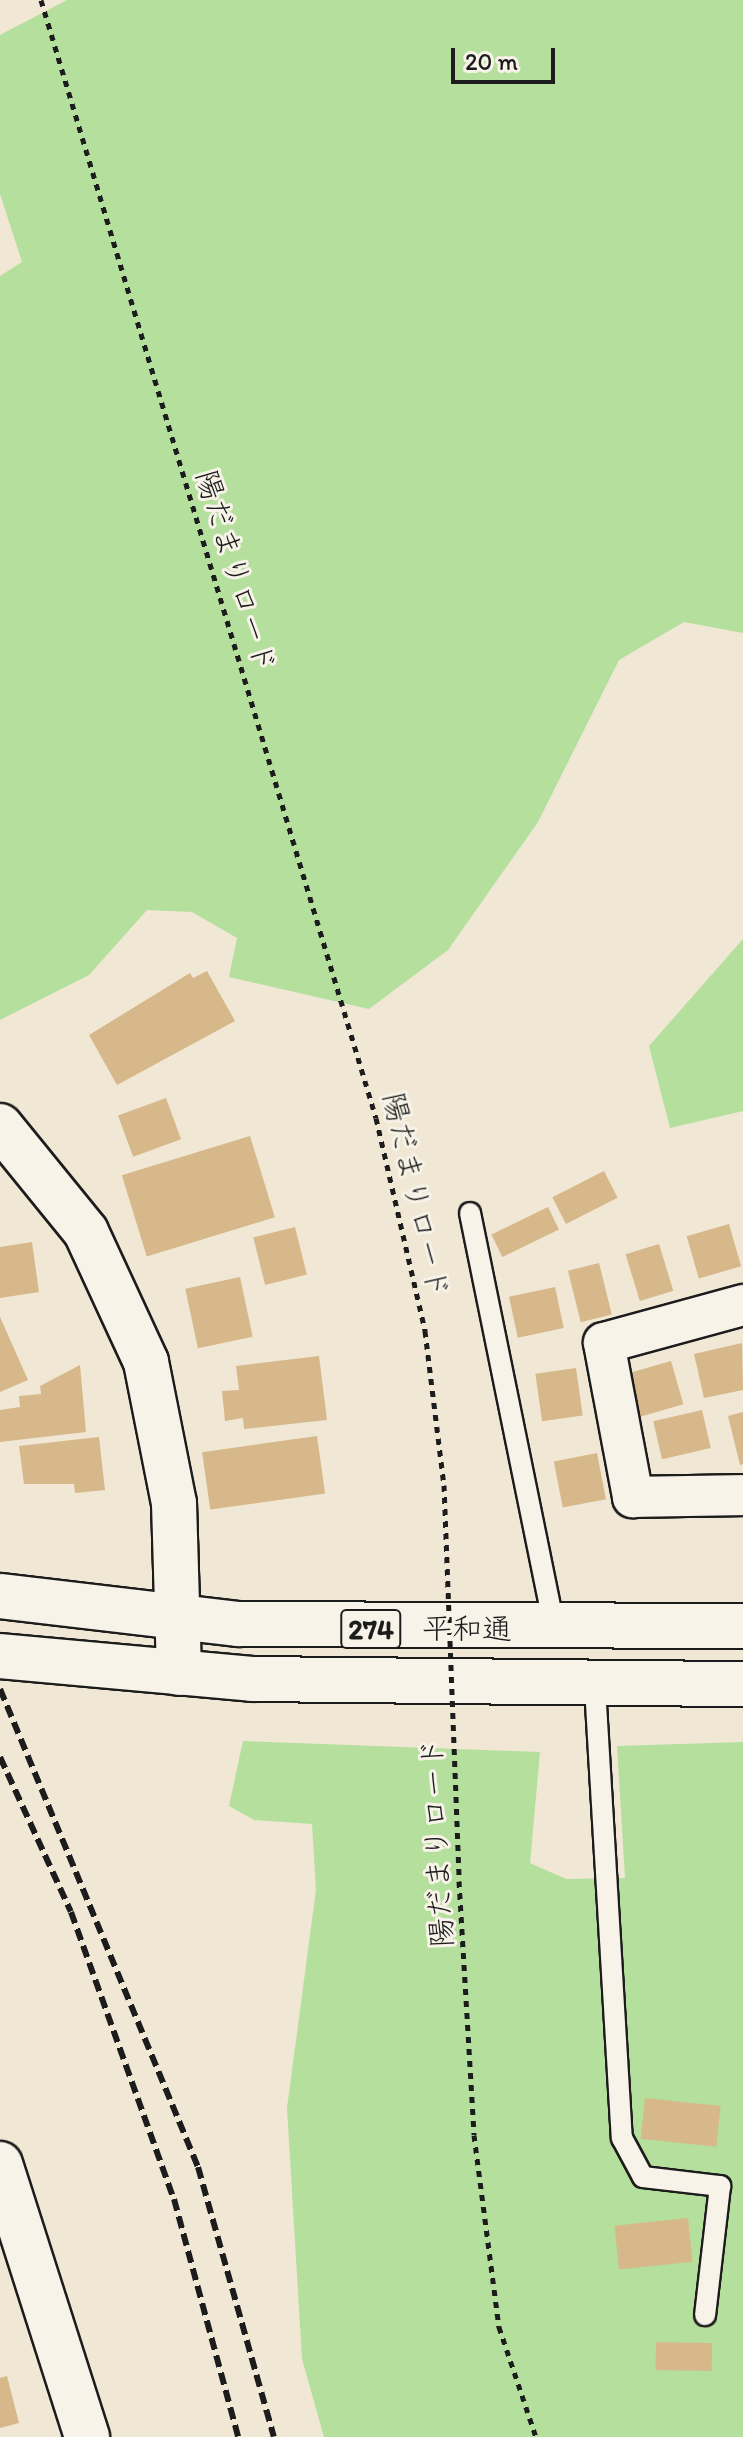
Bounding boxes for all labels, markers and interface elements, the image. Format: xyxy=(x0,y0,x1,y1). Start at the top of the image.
scale bar xyxy=(455,32,559,82)
text: 20 m xyxy=(465,47,518,76)
street label: 陽だまりロード xyxy=(188,465,284,677)
street label: 陽だまりロード xyxy=(375,1089,457,1301)
road number: 274 xyxy=(339,1605,403,1653)
street label: 平和通 xyxy=(422,1611,512,1647)
street label: 陽だまりロード xyxy=(414,1737,460,1949)

